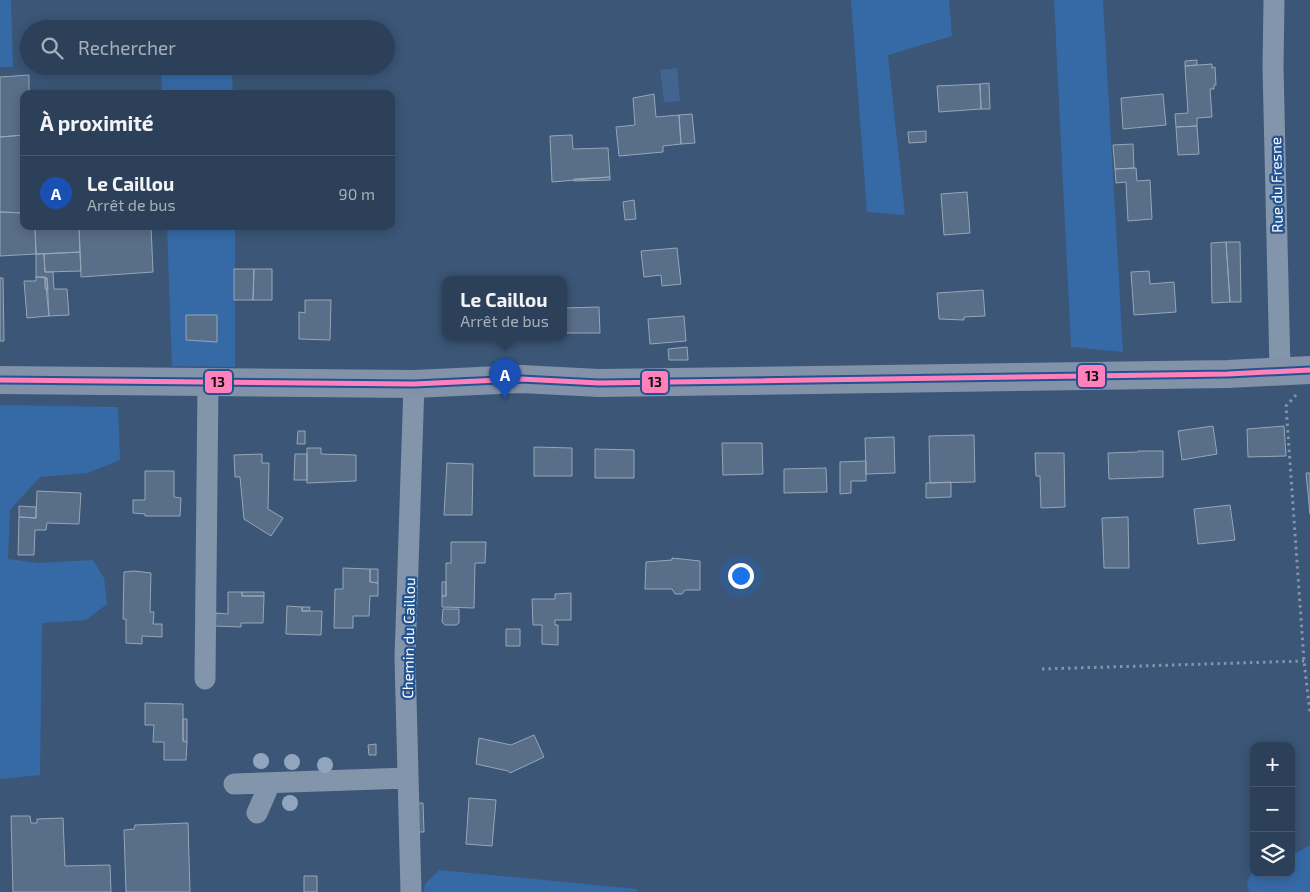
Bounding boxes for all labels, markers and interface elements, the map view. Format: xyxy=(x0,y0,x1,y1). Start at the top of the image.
search box xyxy=(20,20,395,75)
icon: search xyxy=(38,34,66,62)
text: Rechercher xyxy=(78,36,176,59)
text: À proximité xyxy=(40,110,154,135)
street label: Rue du Fresne xyxy=(1266,137,1286,233)
text: Le Caillou xyxy=(87,172,174,195)
text: A xyxy=(51,184,61,203)
text: 90 m xyxy=(339,184,375,203)
text: Arrêt de bus xyxy=(87,195,176,214)
popup xyxy=(442,276,567,341)
text: Le Caillou xyxy=(460,288,547,311)
text: Arrêt de bus xyxy=(460,311,549,330)
pin: A xyxy=(489,358,521,399)
line badge: 13 xyxy=(1077,364,1106,388)
text: 13 xyxy=(1085,367,1099,384)
line badge: 13 xyxy=(204,370,233,394)
line badge: 13 xyxy=(641,370,669,394)
text: 13 xyxy=(211,373,225,390)
text: 13 xyxy=(648,373,662,390)
your location xyxy=(728,563,754,589)
street label: Chemin du Caillou xyxy=(398,577,418,699)
map controls xyxy=(1250,742,1295,877)
button: + xyxy=(1250,742,1295,787)
button: − xyxy=(1250,787,1295,832)
button: layers xyxy=(1250,832,1295,877)

